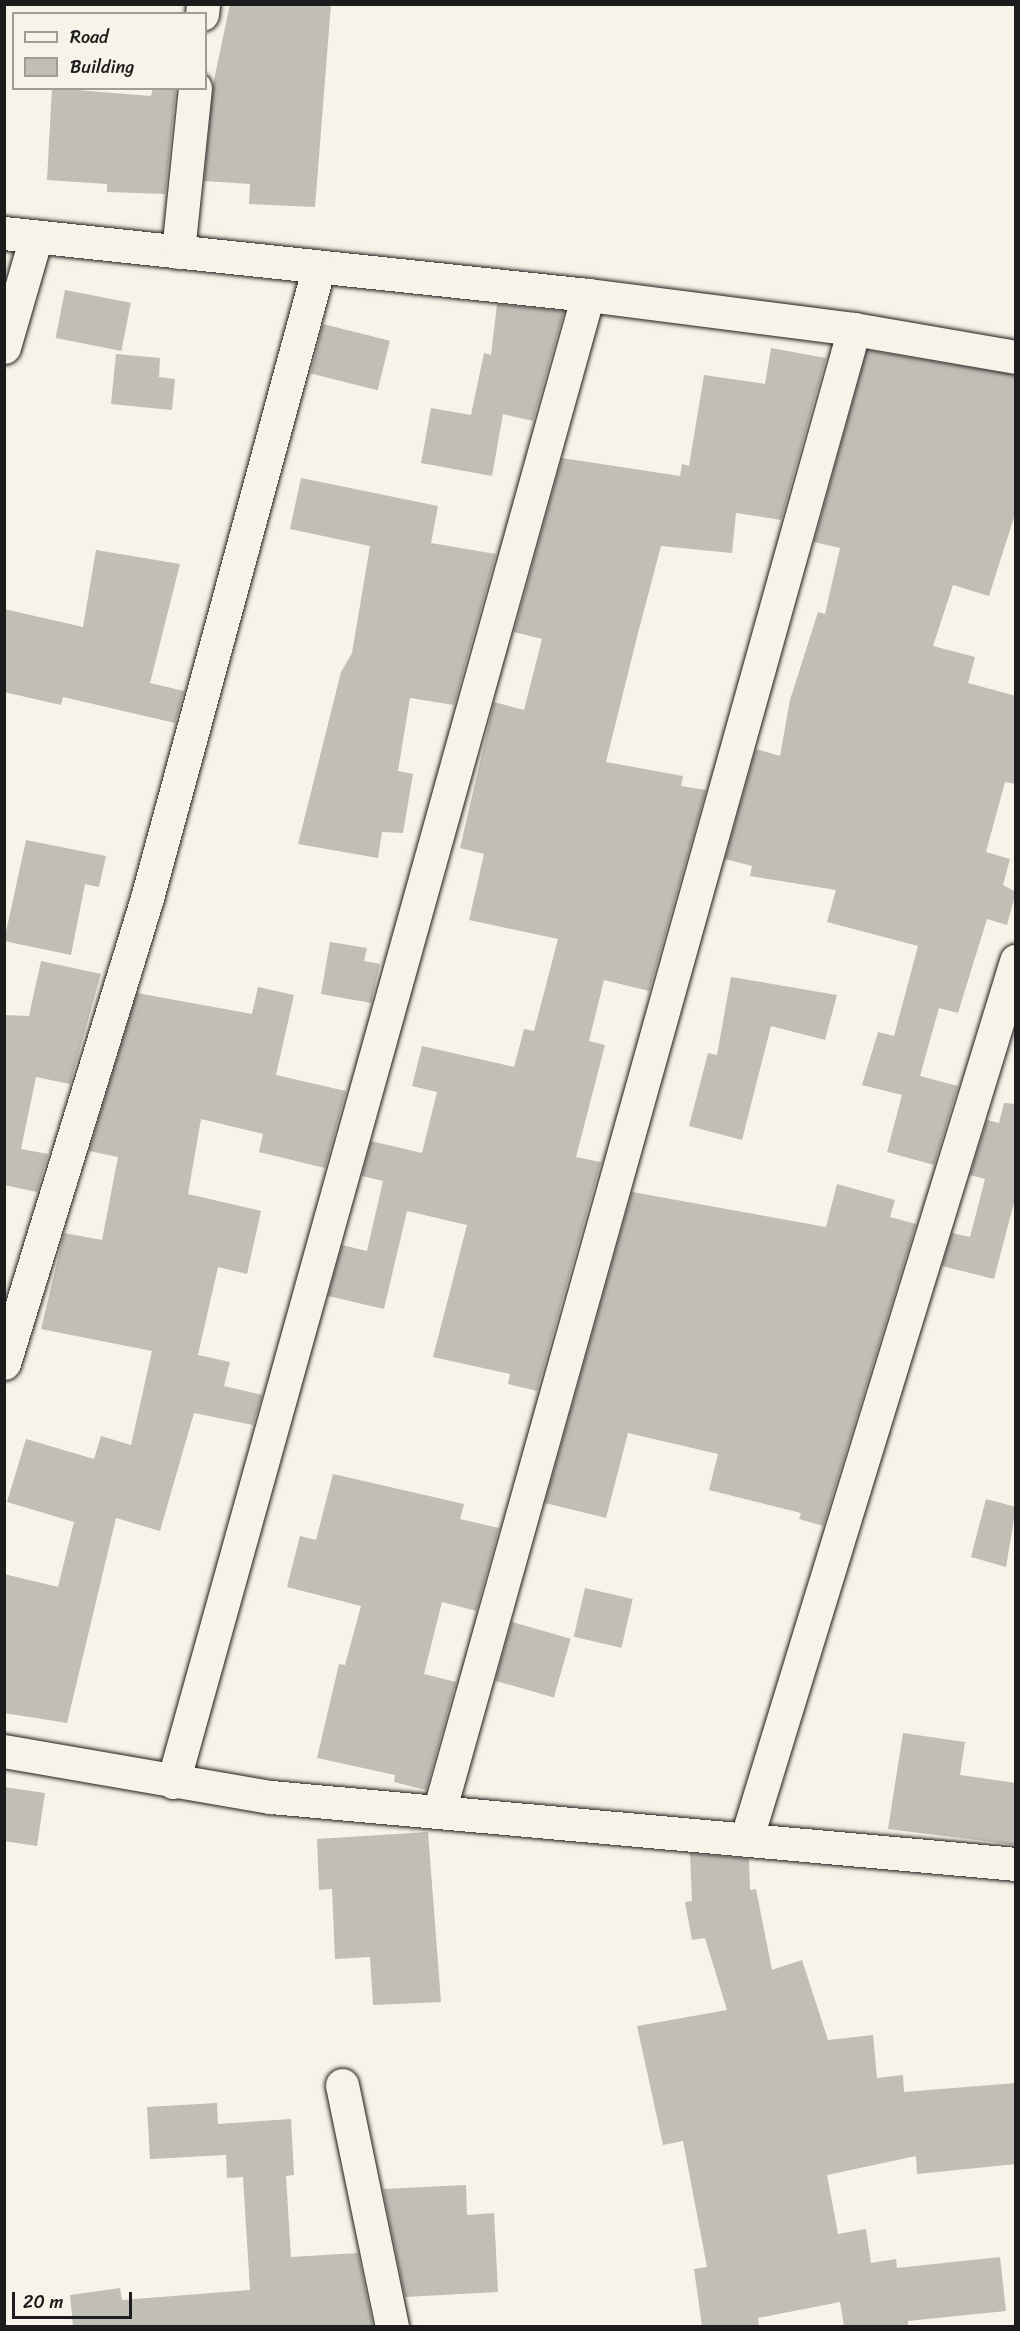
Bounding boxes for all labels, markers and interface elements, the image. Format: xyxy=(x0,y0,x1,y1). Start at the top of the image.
legend xyxy=(12,12,207,90)
text: Road xyxy=(70,21,109,53)
text: Building xyxy=(70,51,134,83)
scale bar xyxy=(15,2280,135,2318)
text: 20 m xyxy=(23,2286,63,2318)

